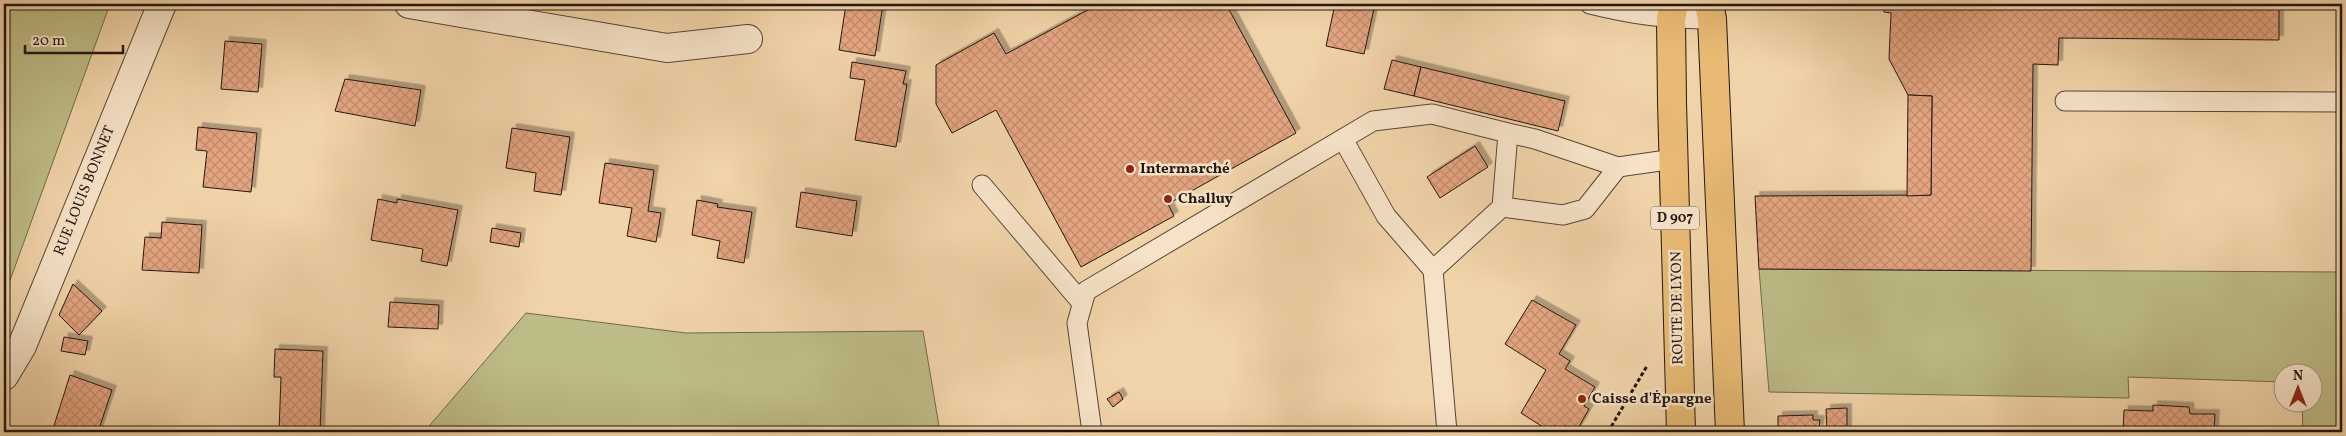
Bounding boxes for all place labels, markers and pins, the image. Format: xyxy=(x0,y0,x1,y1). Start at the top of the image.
place label: Intermarché xyxy=(1140,159,1230,180)
marker: Intermarché xyxy=(1124,163,1136,175)
place label: Challuy xyxy=(1178,189,1234,210)
marker: Challuy xyxy=(1162,193,1174,205)
place label: Caisse d'Épargne xyxy=(1592,389,1712,410)
marker: Caisse d'Épargne xyxy=(1576,393,1588,405)

